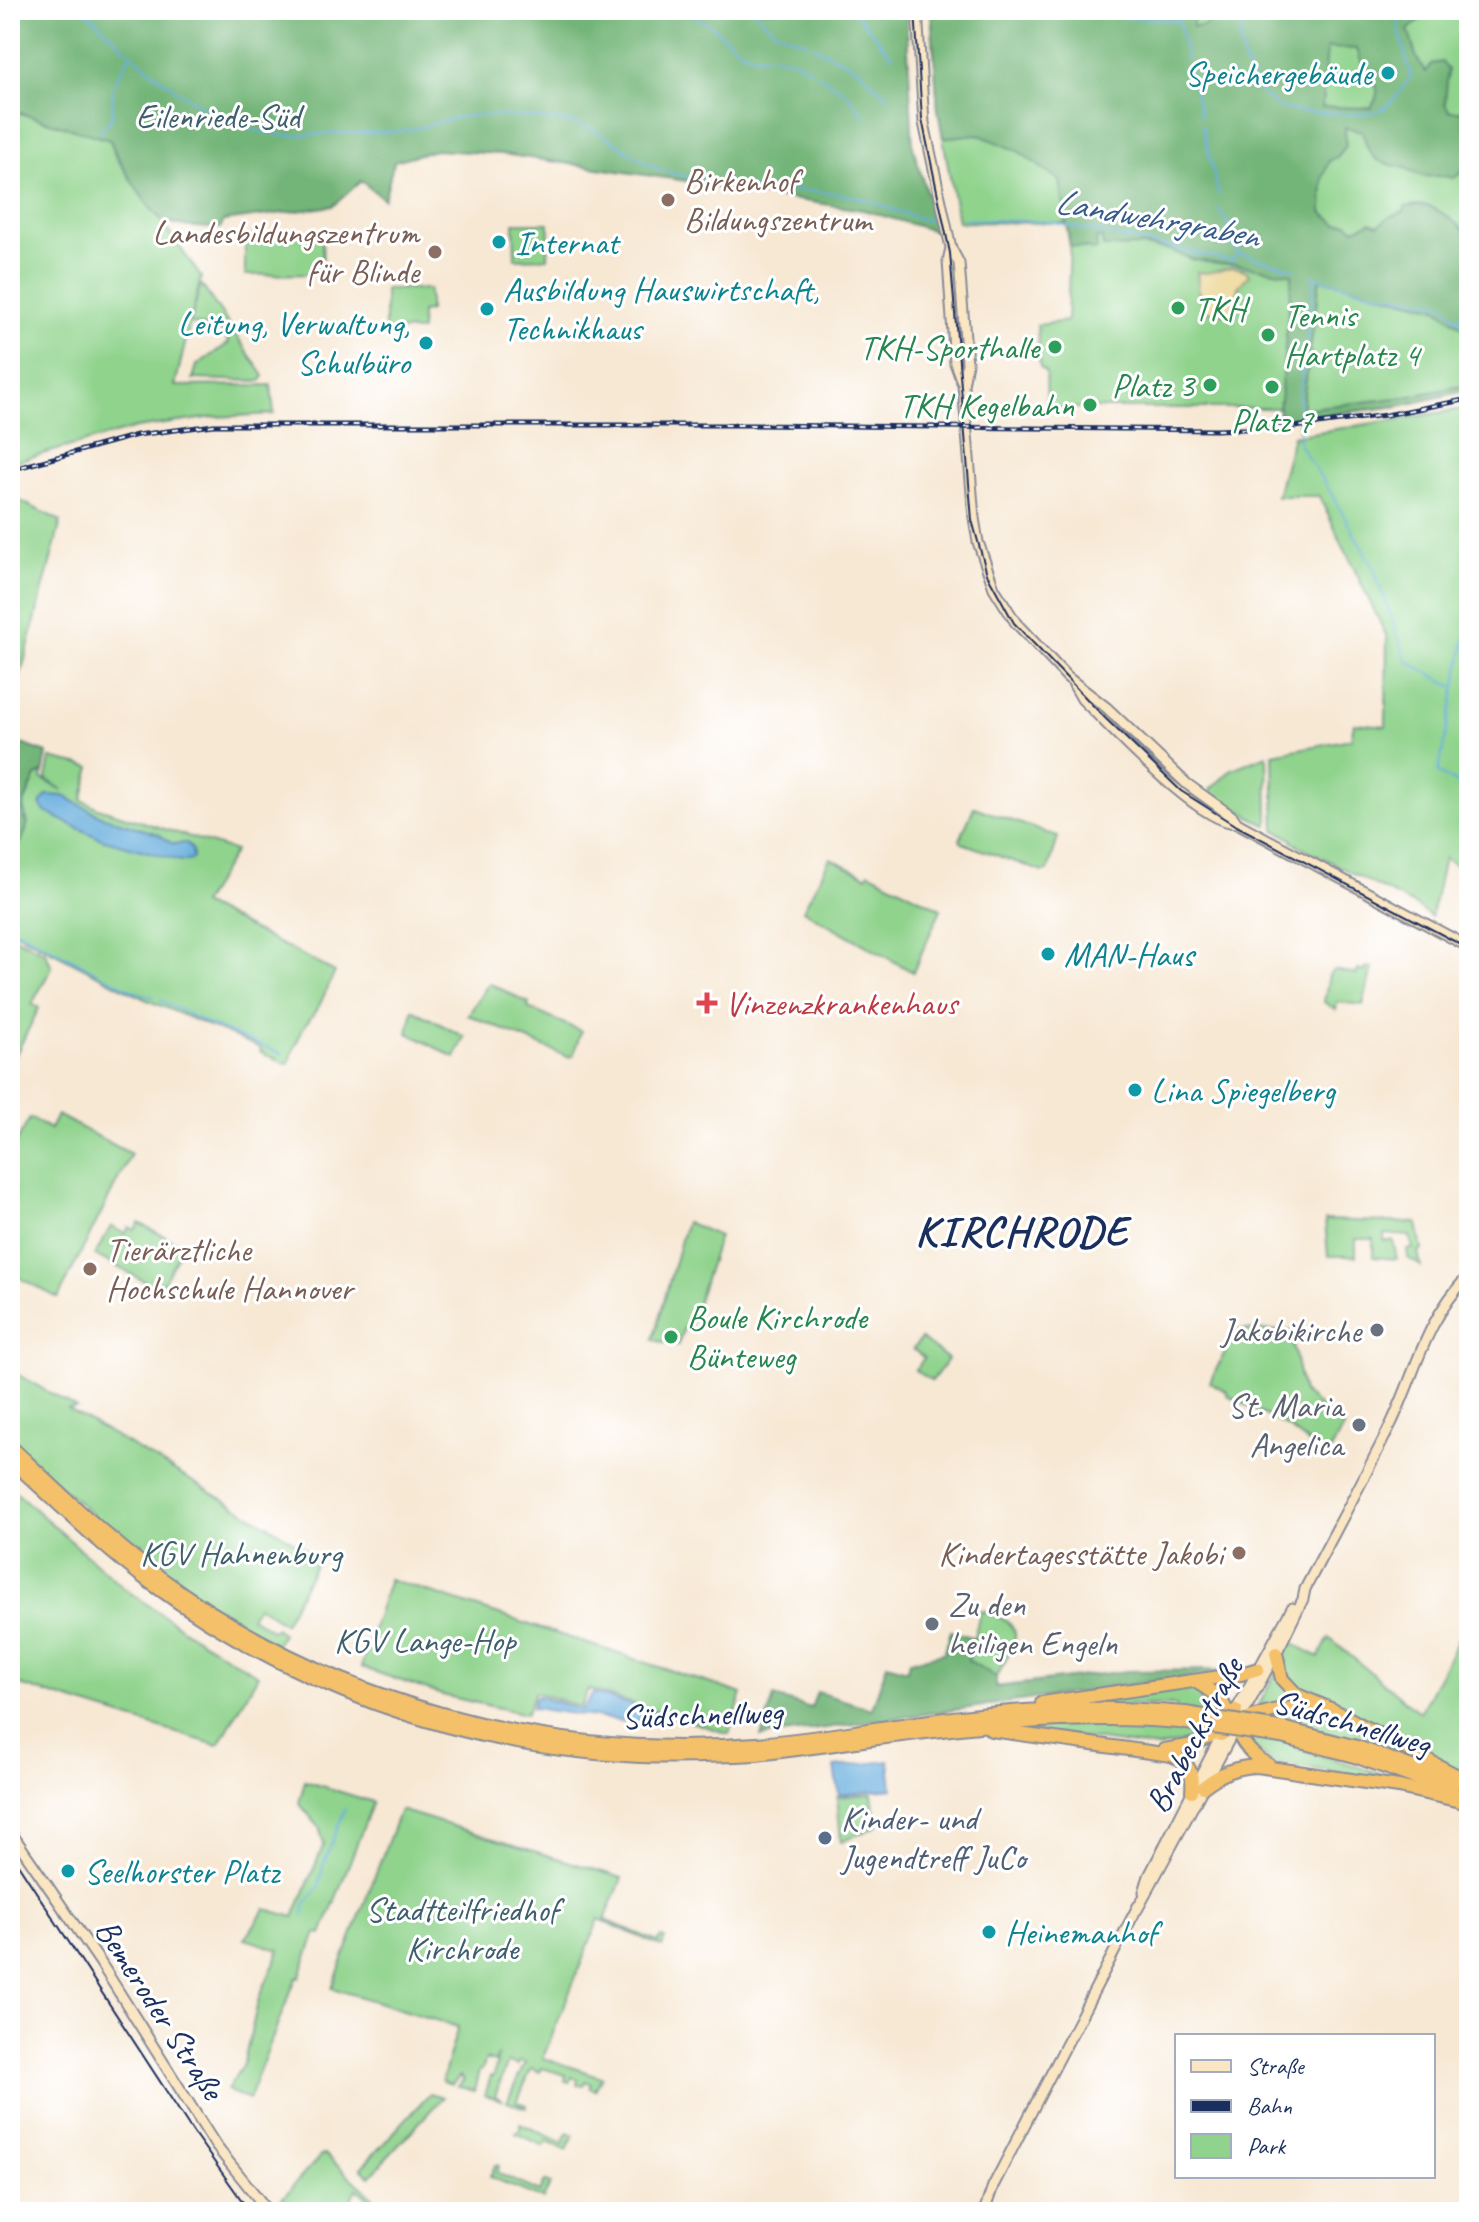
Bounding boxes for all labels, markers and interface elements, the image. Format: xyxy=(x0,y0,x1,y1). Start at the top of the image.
place label: Speichergebäude xyxy=(1185,52,1374,95)
marker: Speichergebäude xyxy=(1379,64,1397,82)
park label: Eilenriede-Süd xyxy=(136,95,305,138)
place label: Birkenhof Bildungszentrum xyxy=(684,159,874,241)
water label: Landwehrgraben xyxy=(1052,178,1266,259)
marker: Birkenhof Bildungszentrum xyxy=(659,191,677,209)
place label: Landesbildungszentrum für Blinde xyxy=(153,211,421,293)
place label: Internat xyxy=(515,221,622,264)
marker: Internat xyxy=(490,233,508,251)
marker: Landesbildungszentrum für Blinde xyxy=(426,243,444,261)
place label: Ausbildung Hauswirtschaft, Technikhaus xyxy=(503,268,819,350)
place label: TKH xyxy=(1194,287,1251,330)
place label: Tennis Hartplatz 4 xyxy=(1284,294,1423,376)
marker: TKH xyxy=(1169,299,1187,317)
marker: Ausbildung Hauswirtschaft, Technikhaus xyxy=(478,300,496,318)
place label: Leitung, Verwaltung, Schulbüro xyxy=(178,302,412,384)
place label: TKH-Sporthalle xyxy=(860,326,1041,369)
marker: Tennis Hartplatz 4 xyxy=(1259,326,1277,344)
marker: Leitung, Verwaltung, Schulbüro xyxy=(417,334,435,352)
marker: TKH-Sporthalle xyxy=(1046,338,1064,356)
place label: Platz 3 xyxy=(1112,364,1197,407)
marker: Platz 3 xyxy=(1201,376,1219,394)
marker: Platz 7 xyxy=(1263,378,1281,396)
place label: TKH Kegelbahn xyxy=(899,384,1075,427)
marker: TKH Kegelbahn xyxy=(1081,396,1099,414)
place label: Platz 7 xyxy=(1231,399,1315,442)
place label: MAN-Haus xyxy=(1064,933,1197,976)
marker: MAN-Haus xyxy=(1039,945,1057,963)
place label: Vinzenzkrankenhaus xyxy=(725,982,960,1025)
marker: Vinzenzkrankenhaus xyxy=(696,992,718,1014)
place label: Lina Spiegelberg xyxy=(1151,1069,1337,1112)
marker: Lina Spiegelberg xyxy=(1126,1081,1144,1099)
district label: KIRCHRODE xyxy=(915,1205,1132,1258)
place label: Tierärztliche Hochschule Hannover xyxy=(106,1228,356,1310)
marker: Tierärztliche Hochschule Hannover xyxy=(81,1260,99,1278)
place label: Boule Kirchrode Bünteweg xyxy=(687,1296,869,1378)
place label: Jakobikirche xyxy=(1219,1309,1363,1352)
marker: Jakobikirche xyxy=(1368,1321,1386,1339)
marker: Boule Kirchrode Bünteweg xyxy=(662,1328,680,1346)
place label: St. Maria Angelica xyxy=(1228,1384,1346,1466)
marker: St. Maria Angelica xyxy=(1350,1416,1368,1434)
park label: KGV Hahnenburg xyxy=(140,1532,344,1575)
place label: Kindertagesstätte Jakobi xyxy=(938,1532,1227,1575)
marker: Kindertagesstätte Jakobi xyxy=(1230,1544,1248,1562)
place label: Zu den heiligen Engeln xyxy=(948,1583,1118,1665)
marker: Zu den heiligen Engeln xyxy=(923,1615,941,1633)
park label: KGV Lange-Hop xyxy=(334,1619,518,1662)
street label: Brabeckstraße xyxy=(1135,1648,1254,1820)
street label: Südschnellweg xyxy=(1269,1679,1437,1765)
street label: Südschnellweg xyxy=(621,1690,785,1738)
place label: Kinder- und Jugendtreff JuCo xyxy=(839,1797,1030,1879)
marker: Kinder- und Jugendtreff JuCo xyxy=(816,1829,834,1847)
place label: Seelhorster Platz xyxy=(84,1850,281,1893)
marker: Seelhorster Platz xyxy=(59,1862,77,1880)
park label: Stadtteilfriedhof Kirchrode xyxy=(366,1888,565,1970)
street label: Bemeroder Straße xyxy=(86,1911,236,2110)
place label: Heinemanhof xyxy=(1005,1911,1164,1954)
marker: Heinemanhof xyxy=(980,1923,998,1941)
legend xyxy=(1175,2034,1435,2178)
text: Straße xyxy=(1247,2051,1306,2081)
text: Bahn xyxy=(1247,2091,1292,2121)
text: Park xyxy=(1247,2131,1287,2161)

